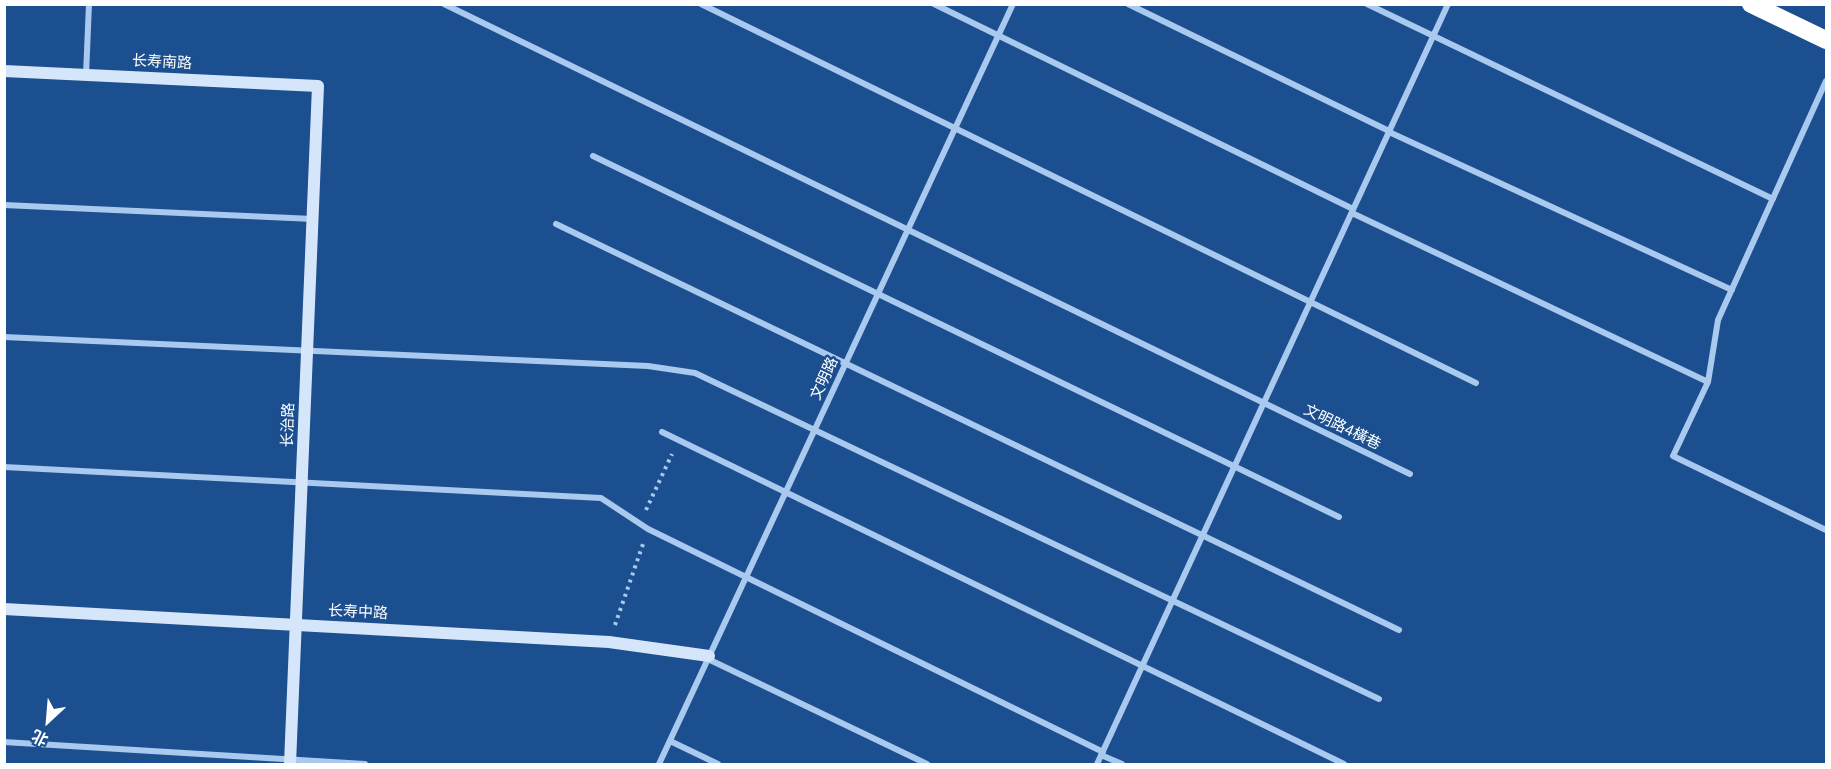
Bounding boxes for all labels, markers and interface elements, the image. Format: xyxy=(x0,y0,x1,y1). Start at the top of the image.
street label: 长寿南路 xyxy=(132,52,192,74)
street label: 文明路 xyxy=(807,355,843,403)
street label: 长治路 xyxy=(279,402,299,448)
street label: 文明路4橫巷 xyxy=(1301,402,1383,454)
street label: 长寿中路 xyxy=(328,602,388,624)
north arrow xyxy=(18,691,78,751)
text: 北 xyxy=(29,726,51,750)

